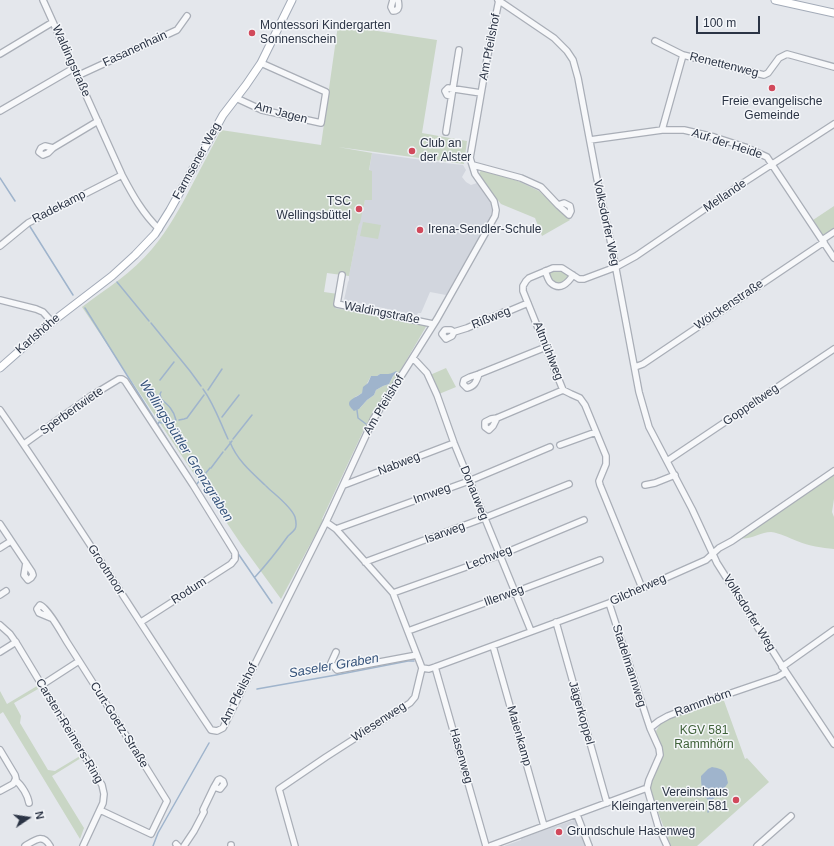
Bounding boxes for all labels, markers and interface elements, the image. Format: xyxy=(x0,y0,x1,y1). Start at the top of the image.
scale bar xyxy=(698,8,762,34)
street label: Am Pfeilshof xyxy=(477,13,503,81)
text: 100 m xyxy=(703,16,736,30)
place label: Montessori Kindergarten Sonnenschein xyxy=(260,19,391,47)
street label: Waldingstraße xyxy=(49,23,93,99)
street label: Fasanenhain xyxy=(101,28,169,70)
marker: Montessori Kindergarten Sonnenschein xyxy=(247,28,257,38)
street label: Renettenweg xyxy=(688,49,760,81)
marker: Freie evangelische Gemeinde xyxy=(767,83,777,93)
place label: Freie evangelische Gemeinde xyxy=(722,95,822,123)
street label: Am Jagen xyxy=(253,99,309,127)
street label: Farmsener Weg xyxy=(170,120,224,202)
street label: Auf der Heide xyxy=(690,126,764,162)
place label: Club an der Alster xyxy=(420,137,471,165)
marker: Club an der Alster xyxy=(407,146,417,156)
street label: Mellande xyxy=(701,176,749,216)
street label: Volksdorfer Weg xyxy=(590,179,622,267)
street label: Radekamp xyxy=(30,187,88,227)
place label: TSC Wellingsbüttel xyxy=(277,195,351,223)
marker: TSC Wellingsbüttel xyxy=(354,204,364,214)
place label: Irena-Sendler-Schule xyxy=(428,223,541,237)
marker: Irena-Sendler-Schule xyxy=(415,225,425,235)
street label: Wölckenstraße xyxy=(692,277,766,333)
street label: Waldingstraße xyxy=(343,299,421,327)
street label: Rißweg xyxy=(469,304,513,332)
street label: Karlshöhe xyxy=(13,311,63,357)
street label: Altmühlweg xyxy=(530,320,566,382)
street label: Am Pfeilshof xyxy=(360,372,408,438)
water label: Wellingsbüttler Grenzgraben xyxy=(136,377,236,525)
street label: Goppeltweg xyxy=(720,381,782,429)
street label: Sperbertwiete xyxy=(38,384,106,438)
street label: Nabweg xyxy=(376,449,422,479)
street label: Donauweg xyxy=(457,464,491,522)
street label: Innweg xyxy=(411,481,453,507)
street label: Isarweg xyxy=(423,519,467,547)
street label: Grootmoor xyxy=(84,542,128,598)
street label: Lechweg xyxy=(464,543,514,573)
street label: Gilcherweg xyxy=(608,571,668,609)
street label: Volksdorfer Weg xyxy=(720,572,778,654)
street label: Rodum xyxy=(169,574,209,608)
street label: Illerweg xyxy=(482,582,526,610)
street label: Stadelmannweg xyxy=(609,623,649,709)
water label: Saseler Graben xyxy=(288,650,380,682)
street label: Am Pfeilshof xyxy=(217,661,261,727)
street label: Carsten-Reimers-Ring xyxy=(32,676,106,786)
street label: Curt-Goetz-Straße xyxy=(87,679,151,771)
street label: Jägerkoppel xyxy=(565,680,597,746)
street label: Rammhörn xyxy=(673,686,733,720)
street label: Wiesenweg xyxy=(349,699,409,745)
street label: Maienkamp xyxy=(504,704,534,768)
park label: KGV 581 Rammhörn xyxy=(674,724,734,752)
street label: Hasenweg xyxy=(446,727,476,785)
place label: Vereinshaus Kleingartenverein 581 xyxy=(611,786,728,814)
marker: Vereinshaus Kleingartenverein 581 xyxy=(731,795,741,805)
north arrow xyxy=(8,798,48,838)
text: N xyxy=(33,810,46,821)
place label: Grundschule Hasenweg xyxy=(567,825,695,839)
marker: Grundschule Hasenweg xyxy=(554,827,564,837)

